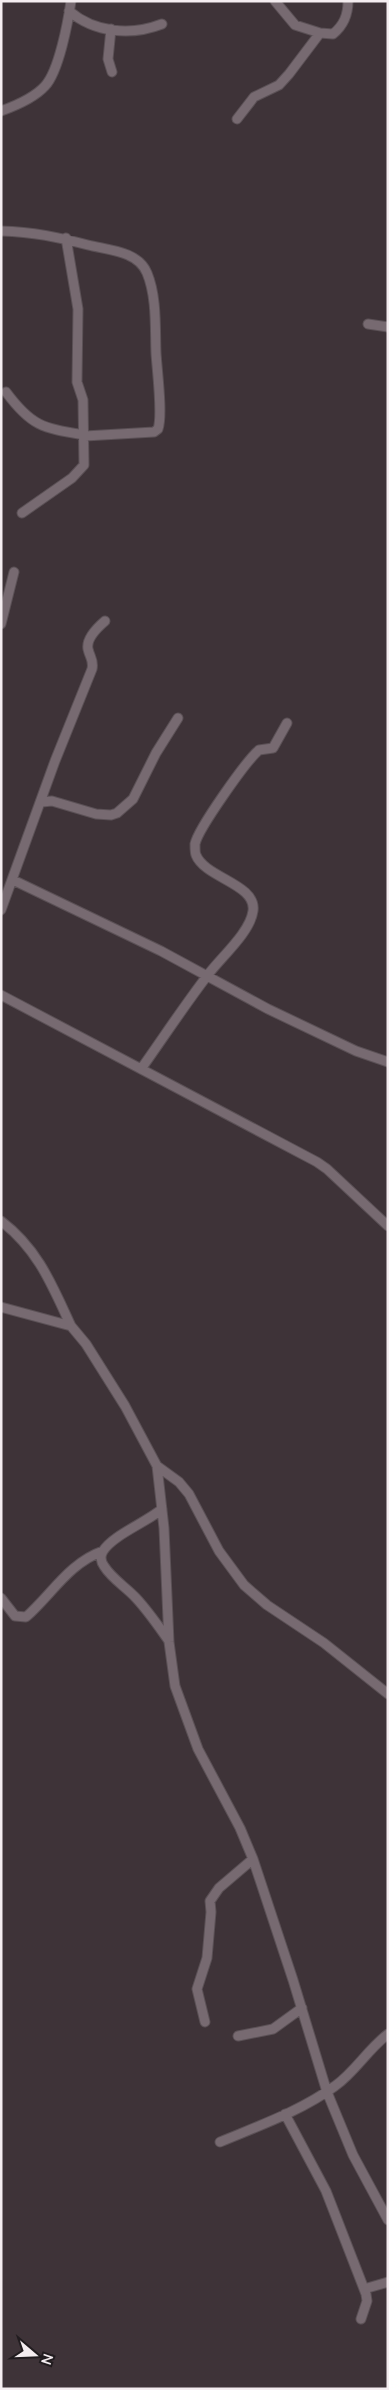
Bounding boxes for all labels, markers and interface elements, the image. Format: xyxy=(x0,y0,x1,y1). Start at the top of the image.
north arrow xyxy=(10,2330,60,2380)
text: N xyxy=(36,2351,58,2367)

